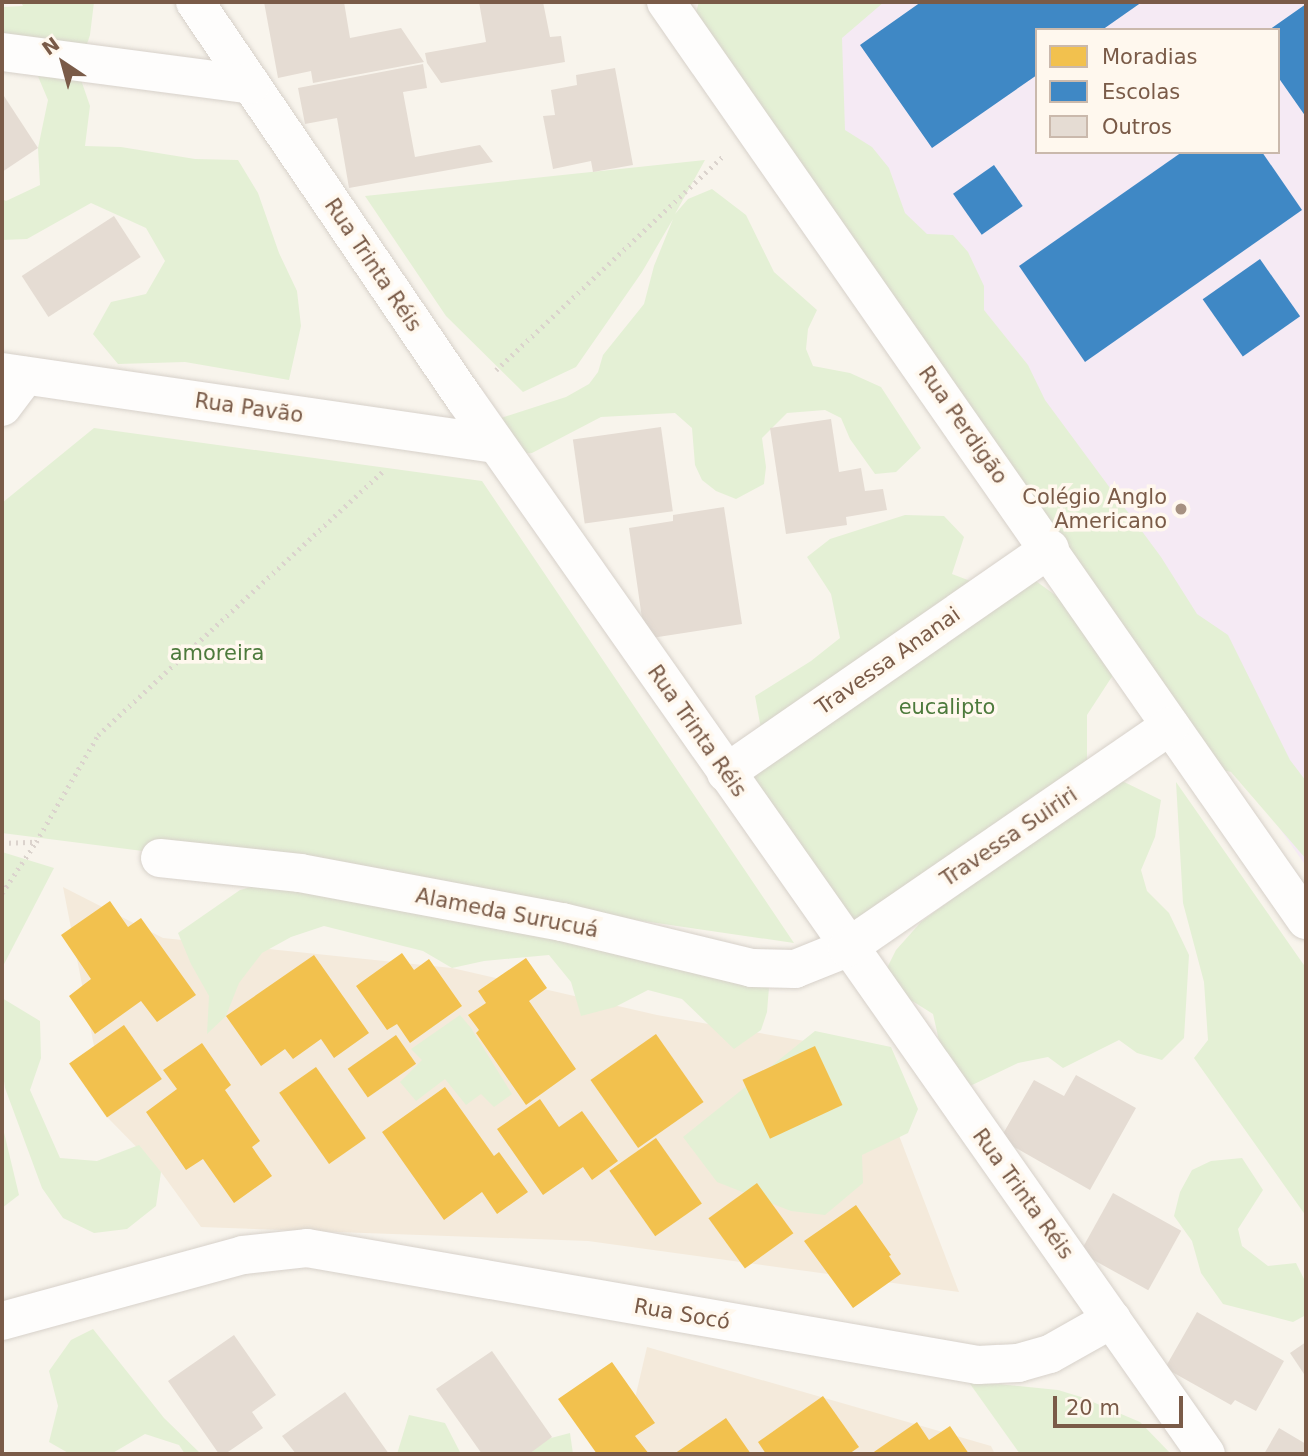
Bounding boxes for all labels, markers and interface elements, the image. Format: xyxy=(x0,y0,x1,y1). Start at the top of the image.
north arrow xyxy=(28,28,98,98)
legend xyxy=(1035,28,1280,154)
text: N xyxy=(38,32,64,60)
text: Moradias xyxy=(1102,45,1197,69)
text: Escolas xyxy=(1102,80,1180,104)
text: Outros xyxy=(1102,115,1172,139)
street label: Rua Trinta Réis xyxy=(319,194,427,336)
street label: Rua Perdigão xyxy=(913,361,1013,489)
street label: Rua Pavão xyxy=(193,388,305,428)
place label: Colégio Anglo Americano xyxy=(1022,484,1167,534)
marker: Colégio Anglo Americano xyxy=(1173,501,1189,517)
street label: Travessa Ananai xyxy=(811,602,965,720)
park label: amoreira xyxy=(170,640,264,666)
street label: Rua Trinta Réis xyxy=(642,660,752,802)
park label: eucalipto xyxy=(899,694,995,720)
street label: Travessa Suiriri xyxy=(936,782,1082,892)
street label: Alameda Surucuá xyxy=(413,883,601,943)
street label: Rua Trinta Réis xyxy=(967,1124,1079,1264)
street label: Rua Socó xyxy=(632,1293,732,1335)
scale bar xyxy=(1056,1382,1186,1426)
text: 20 m xyxy=(1066,1396,1120,1420)

